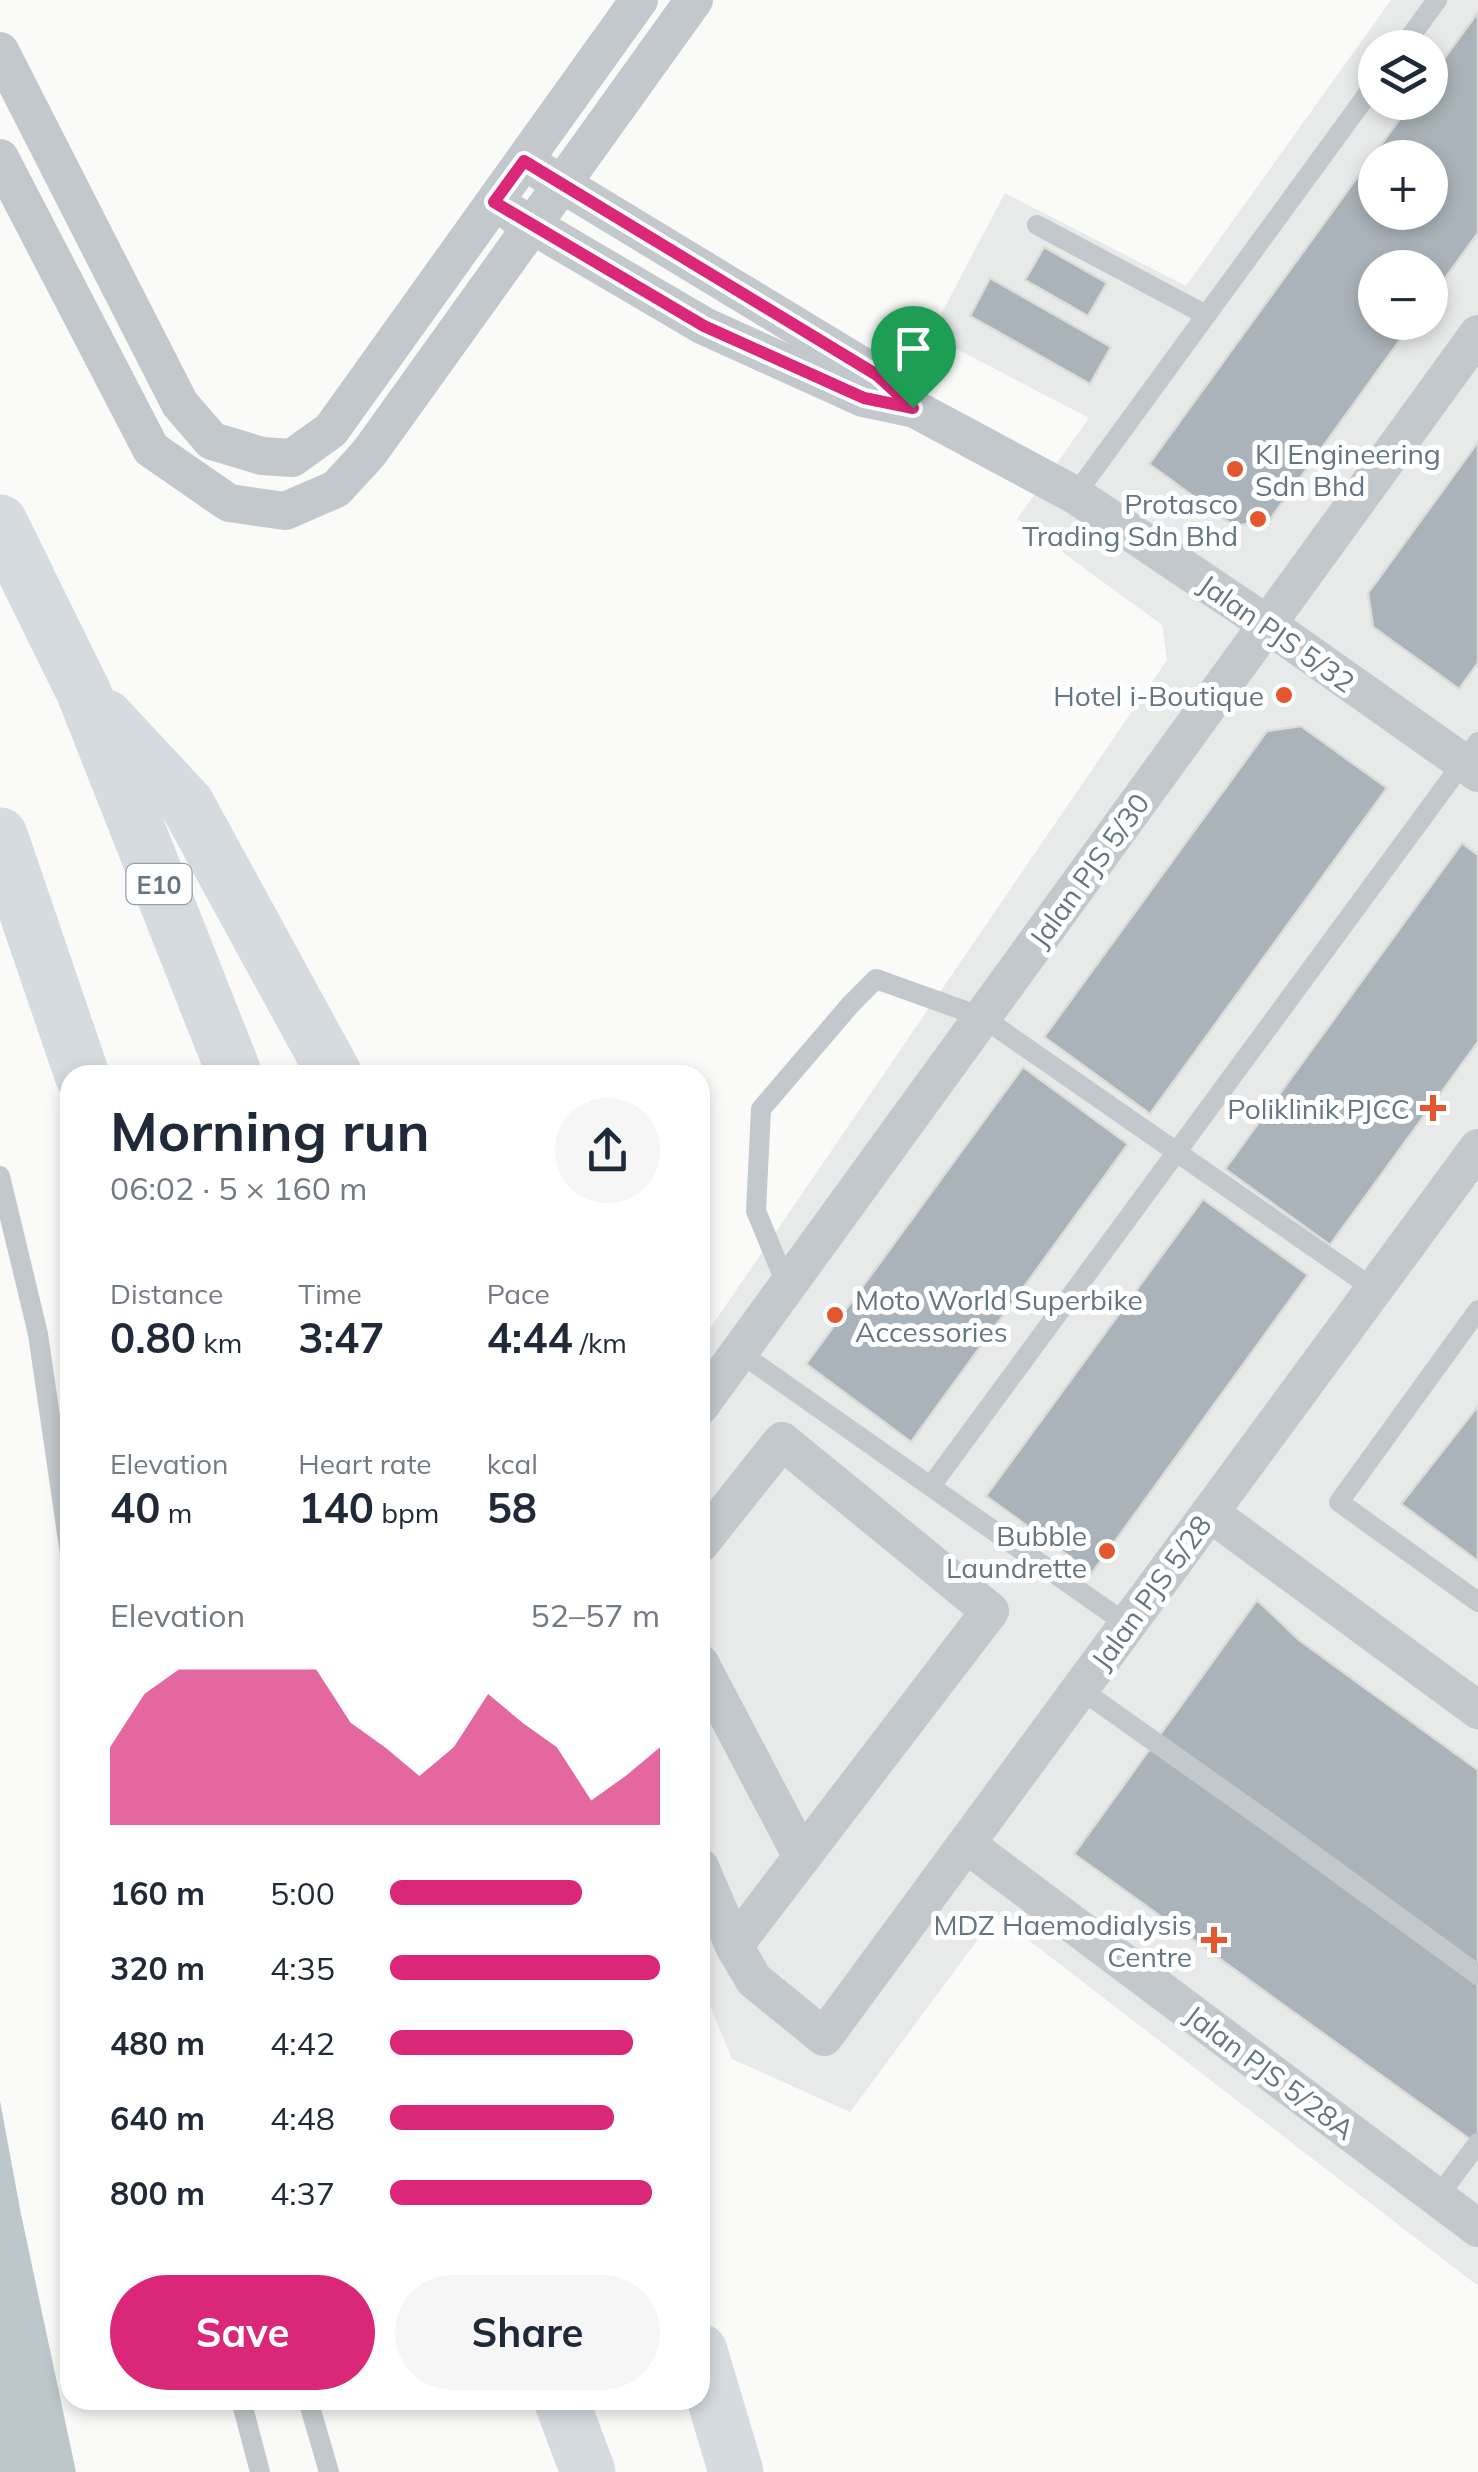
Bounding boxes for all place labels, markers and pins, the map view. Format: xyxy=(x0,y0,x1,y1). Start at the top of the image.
pin xyxy=(871,306,956,409)
place label: KI Engineering Sdn Bhd xyxy=(1255,436,1441,503)
marker: KI Engineering Sdn Bhd xyxy=(1224,458,1246,480)
place label: Protasco Trading Sdn Bhd xyxy=(1022,486,1238,553)
marker: Protasco Trading Sdn Bhd xyxy=(1247,508,1269,530)
place label: Hotel i-Boutique xyxy=(1053,678,1264,713)
marker: Hotel i-Boutique xyxy=(1273,684,1295,706)
place label: Poliklinik PJCC xyxy=(1227,1091,1410,1126)
marker: Poliklinik PJCC xyxy=(1420,1095,1446,1121)
place label: Moto World Superbike Accessories xyxy=(855,1282,1143,1349)
marker: Moto World Superbike Accessories xyxy=(824,1304,846,1326)
place label: Bubble Laundrette xyxy=(946,1518,1087,1585)
marker: Bubble Laundrette xyxy=(1096,1540,1118,1562)
place label: MDZ Haemodialysis Centre xyxy=(933,1907,1192,1974)
marker: MDZ Haemodialysis Centre xyxy=(1201,1927,1227,1953)

